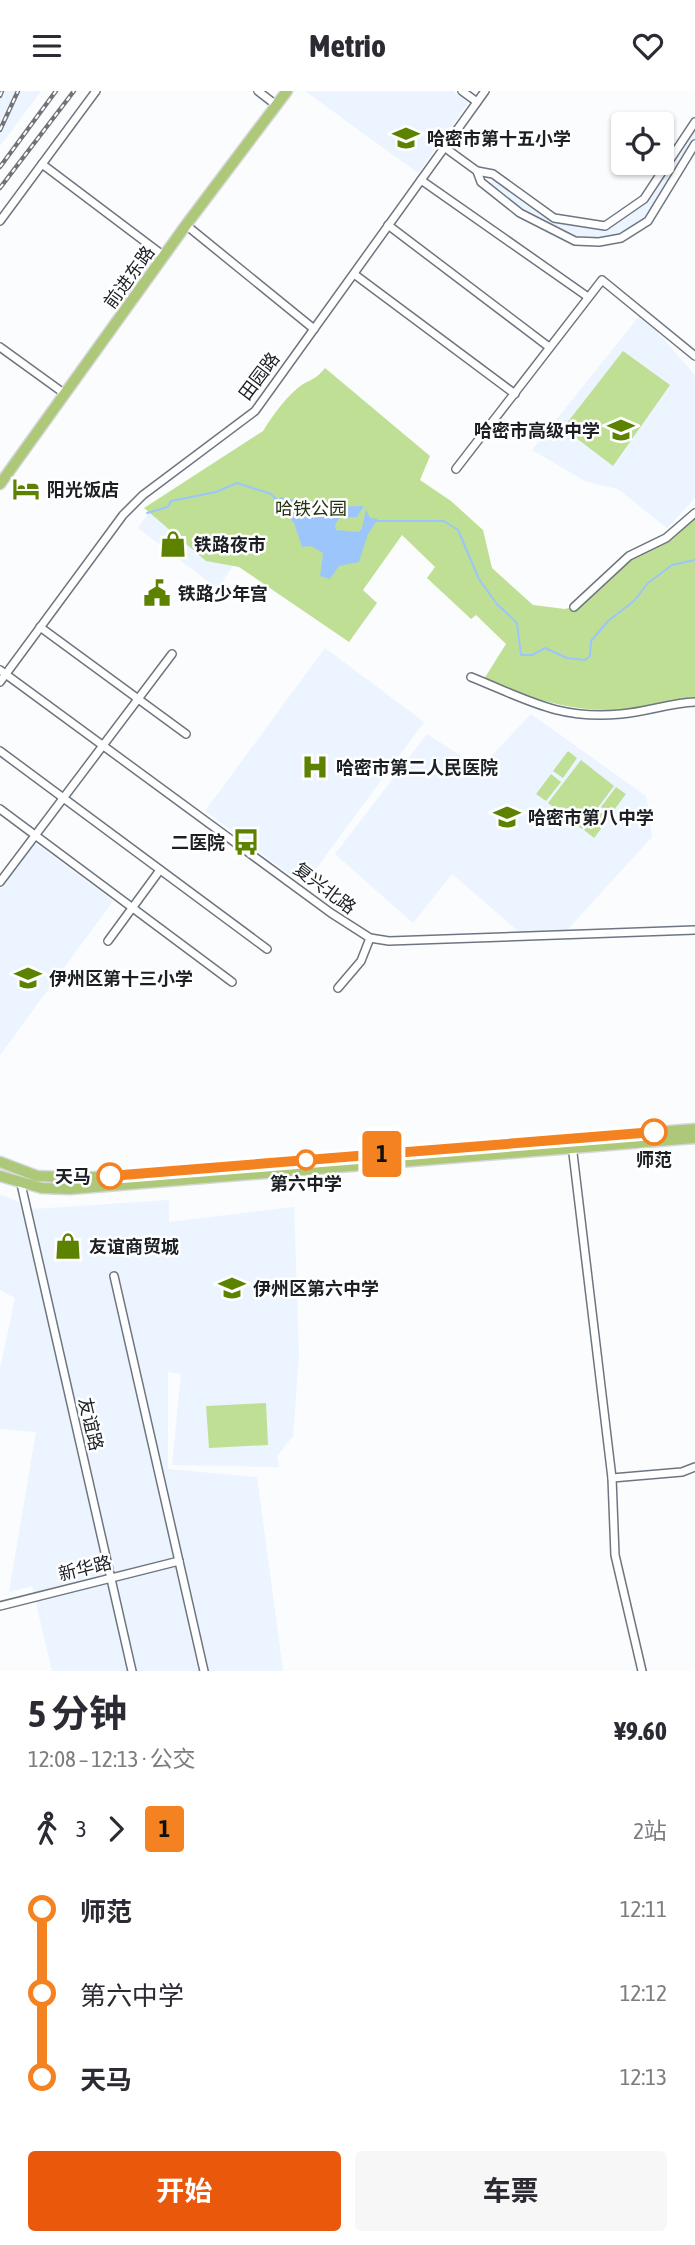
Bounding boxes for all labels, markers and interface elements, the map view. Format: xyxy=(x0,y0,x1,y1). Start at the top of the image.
icon: menu xyxy=(28,27,66,65)
text: Metrio xyxy=(309,27,386,64)
icon: heart xyxy=(629,27,667,65)
map controls xyxy=(611,112,674,175)
button: locate xyxy=(611,112,674,175)
school or university icon: 哈密市第十五小学 xyxy=(391,123,421,153)
place label: 哈密市第十五小学 xyxy=(427,128,571,149)
street label: 前进东路 xyxy=(99,242,159,312)
street label: 田园路 xyxy=(234,348,284,404)
school or university icon: 哈密市高级中学 xyxy=(606,415,636,445)
place label: 哈密市高级中学 xyxy=(474,420,600,441)
hotel icon: 阳光饭店 xyxy=(11,474,41,504)
place label: 阳光饭店 xyxy=(47,479,119,500)
park label: 哈铁公园 xyxy=(275,498,347,519)
shop icon: 铁路夜市 xyxy=(158,529,188,559)
place label: 铁路夜市 xyxy=(194,534,266,555)
public building icon: 铁路少年宫 xyxy=(142,578,172,608)
place label: 铁路少年宫 xyxy=(178,583,268,604)
hospital icon: 哈密市第二人民医院 xyxy=(300,752,330,782)
place label: 哈密市第二人民医院 xyxy=(336,757,498,778)
school or university icon: 哈密市第八中学 xyxy=(492,802,522,832)
place label: 哈密市第八中学 xyxy=(528,807,654,828)
bus stop icon: 二医院 xyxy=(231,827,261,857)
place label: 二医院 xyxy=(171,832,225,853)
street label: 复兴北路 xyxy=(290,858,360,918)
school or university icon: 伊州区第十三小学 xyxy=(13,963,43,993)
place label: 伊州区第十三小学 xyxy=(49,968,193,989)
marker: 师范 xyxy=(641,1119,667,1145)
line badge: 1 xyxy=(359,1131,405,1177)
text: 1 xyxy=(376,1140,388,1167)
place label: 师范 xyxy=(636,1149,672,1170)
marker: 第六中学 xyxy=(296,1150,316,1170)
marker: 天马 xyxy=(97,1163,123,1189)
place label: 天马 xyxy=(55,1166,91,1187)
place label: 第六中学 xyxy=(270,1173,342,1194)
shop icon: 友谊商贸城 xyxy=(53,1231,83,1261)
place label: 友谊商贸城 xyxy=(89,1236,179,1257)
school or university icon: 伊州区第六中学 xyxy=(217,1273,247,1303)
place label: 伊州区第六中学 xyxy=(253,1278,379,1299)
street label: 友谊路 xyxy=(75,1395,107,1453)
street label: 新华路 xyxy=(56,1551,114,1585)
text: 5 分钟 xyxy=(28,1692,127,1735)
text: ¥9.60 xyxy=(614,1716,667,1746)
text: 12:08 – 12:13 · 公交 xyxy=(28,1746,196,1772)
icon: walk xyxy=(28,1810,66,1848)
icon: forward xyxy=(97,1810,135,1848)
text: 1 xyxy=(159,1815,170,1842)
text: 3 xyxy=(76,1816,87,1842)
text: 2站 xyxy=(633,1818,667,1844)
text: 12:11 xyxy=(620,1896,667,1922)
text: 师范 xyxy=(80,1897,132,1927)
text: 12:12 xyxy=(620,1980,667,2006)
text: 第六中学 xyxy=(80,1981,184,2011)
text: 12:13 xyxy=(620,2064,667,2090)
text: 天马 xyxy=(80,2065,132,2095)
button: 开始 xyxy=(28,2151,341,2231)
button: 车票 xyxy=(355,2151,667,2231)

